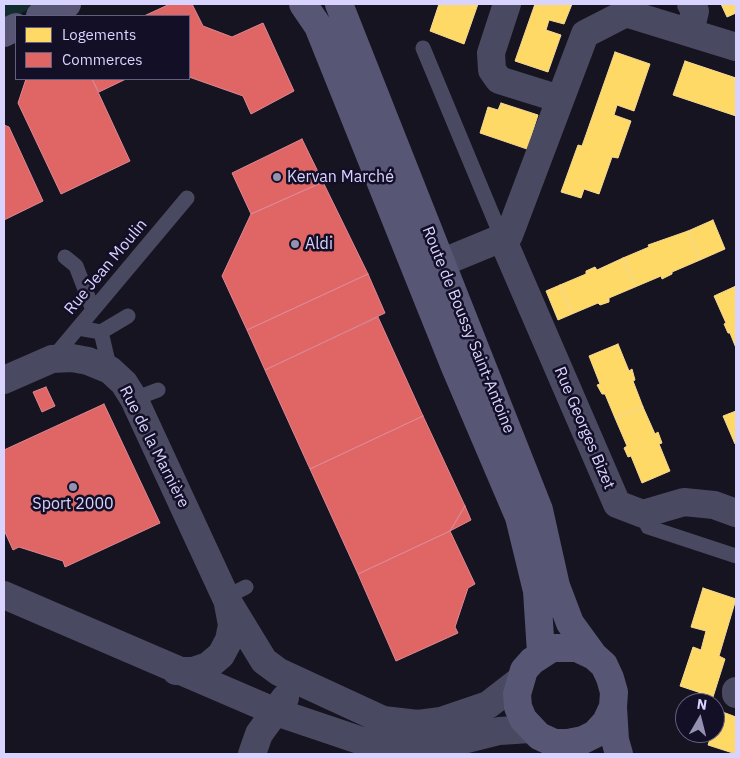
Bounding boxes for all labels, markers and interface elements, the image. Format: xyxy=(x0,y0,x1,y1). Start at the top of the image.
legend xyxy=(15,15,190,80)
text: Logements xyxy=(62,25,136,44)
text: Commerces xyxy=(62,50,143,69)
place label: Kervan Marché xyxy=(287,167,394,187)
marker: Kervan Marché xyxy=(271,171,283,183)
street label: Rue Jean Moulin xyxy=(60,215,152,319)
street label: Route de Boussy Saint-Antoine xyxy=(418,224,518,436)
place label: Aldi xyxy=(305,234,333,254)
marker: Aldi xyxy=(289,238,301,250)
street label: Rue Georges Bizet xyxy=(550,364,618,492)
street label: Rue de la Marnière xyxy=(115,383,193,511)
marker: Sport 2000 xyxy=(67,481,79,493)
place label: Sport 2000 xyxy=(32,494,114,514)
north arrow xyxy=(675,693,725,743)
text: N xyxy=(696,695,708,714)

